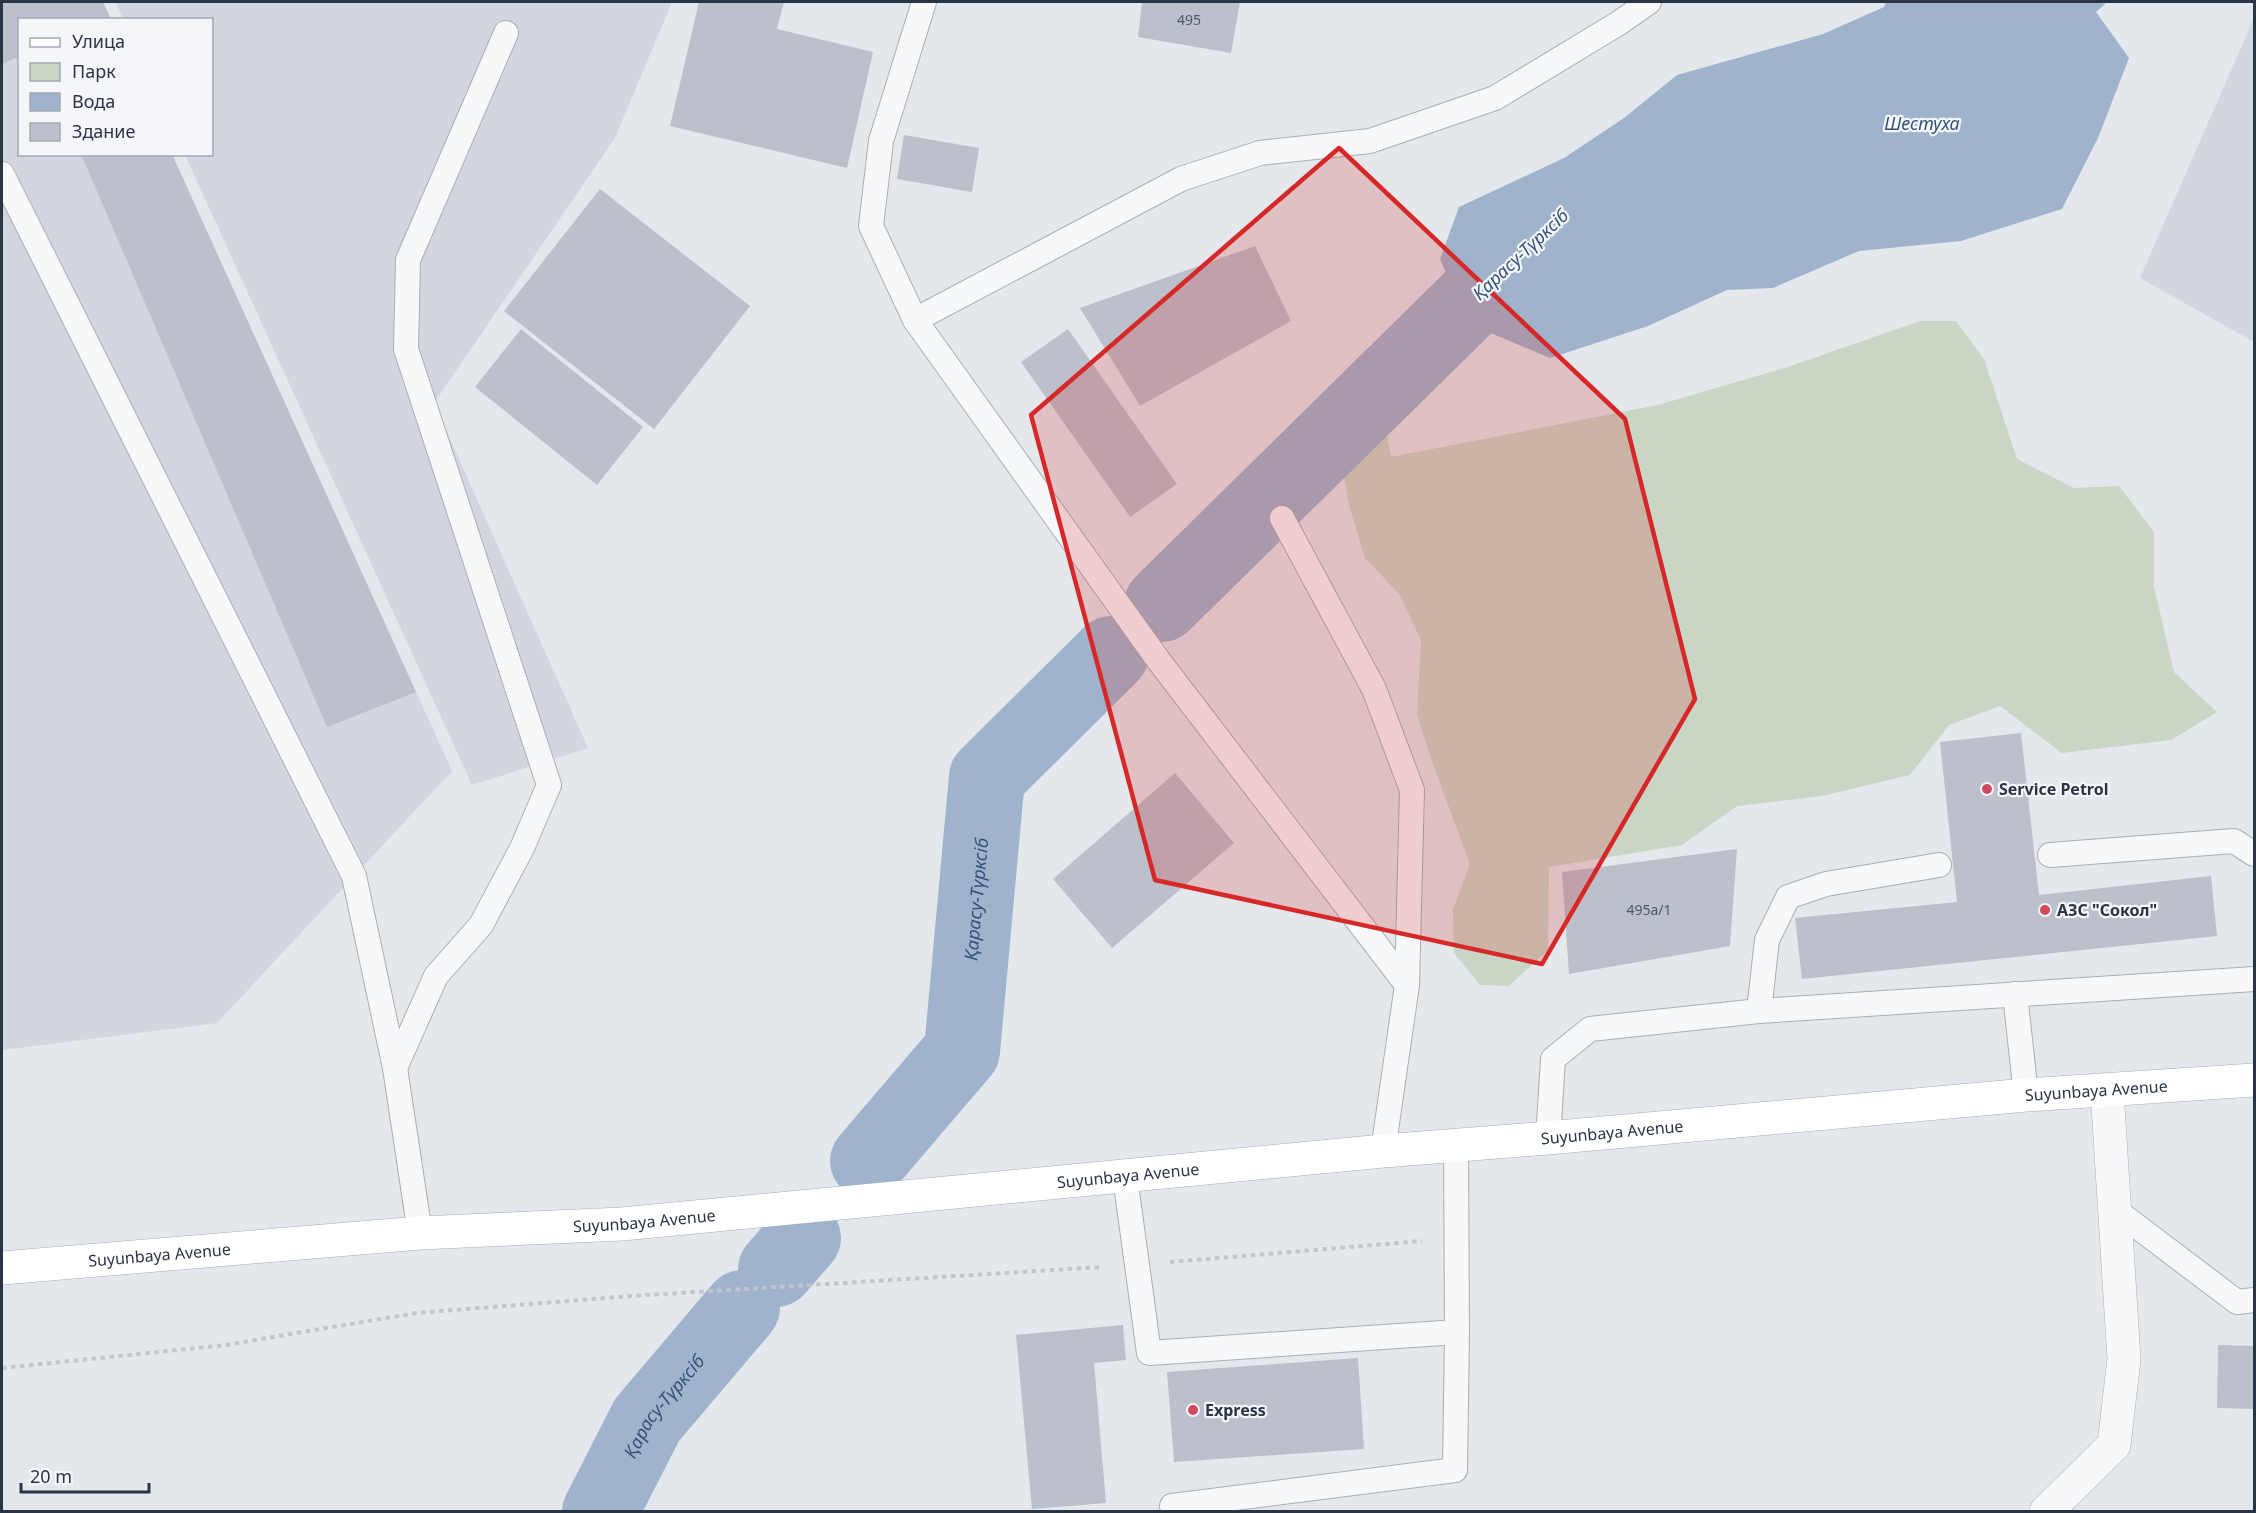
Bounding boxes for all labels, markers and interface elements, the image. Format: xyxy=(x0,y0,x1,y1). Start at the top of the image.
house number: 495 xyxy=(1177,10,1201,29)
legend xyxy=(18,18,213,156)
text: Улица xyxy=(72,29,125,53)
text: Парк xyxy=(72,59,116,83)
text: Вода xyxy=(72,89,115,113)
water label: Шестуха xyxy=(1884,111,1960,135)
text: Здание xyxy=(72,119,136,143)
water label: Қарасу-Түрксіб xyxy=(1467,203,1574,305)
place label: Service Petrol xyxy=(1999,778,2108,800)
marker: Service Petrol xyxy=(1980,782,1994,796)
water label: Қарасу-Түрксіб xyxy=(958,836,993,962)
place label: АЗС "Сокол" xyxy=(2057,899,2157,921)
house number: 495а/1 xyxy=(1626,900,1672,919)
marker: АЗС "Сокол" xyxy=(2038,903,2052,917)
street label: Suyunbaya Avenue xyxy=(2024,1075,2168,1106)
street label: Suyunbaya Avenue xyxy=(1540,1115,1684,1150)
street label: Suyunbaya Avenue xyxy=(1056,1158,1200,1193)
street label: Suyunbaya Avenue xyxy=(572,1204,716,1237)
street label: Suyunbaya Avenue xyxy=(87,1238,232,1272)
water label: Қарасу-Түрксіб xyxy=(618,1349,710,1462)
place label: Express xyxy=(1205,1399,1266,1421)
marker: Express xyxy=(1186,1403,1200,1417)
scale bar xyxy=(21,1456,148,1494)
text: 20 m xyxy=(30,1464,72,1488)

